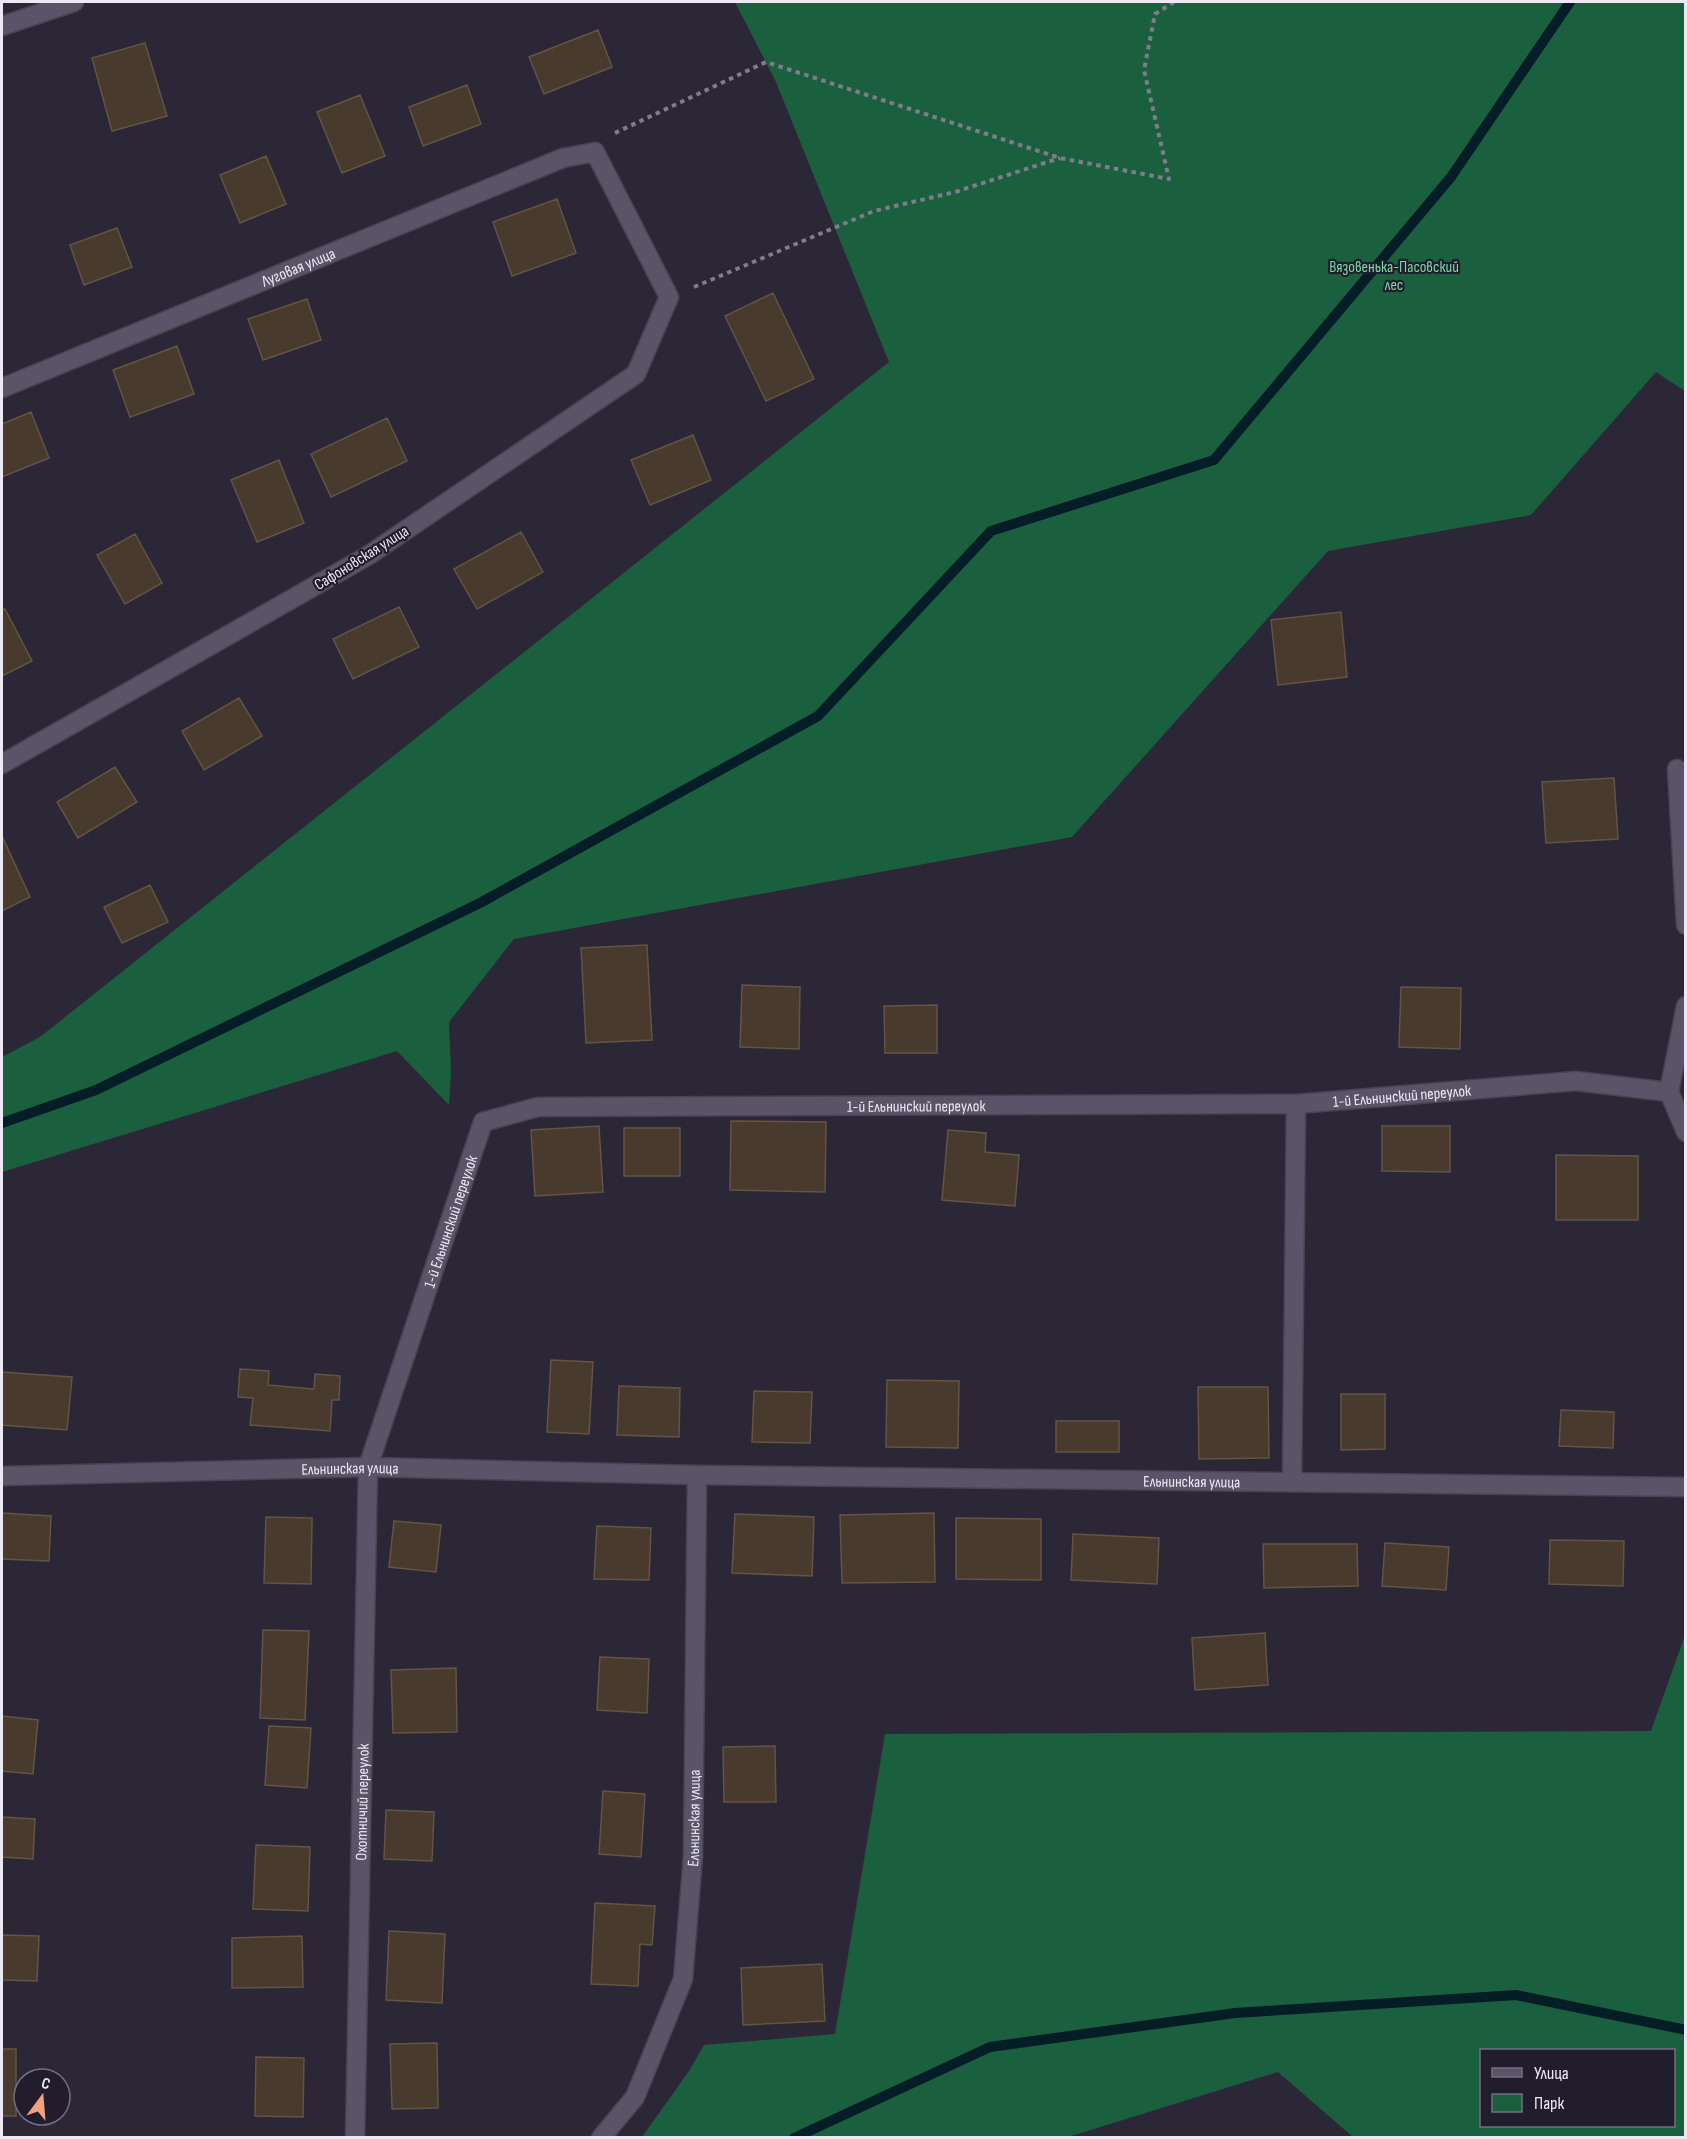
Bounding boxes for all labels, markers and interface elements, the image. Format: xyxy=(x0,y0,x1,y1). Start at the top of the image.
street label: Луговая улица xyxy=(258,244,338,292)
park label: Вязовенька-Пасовский лес xyxy=(1329,258,1459,295)
street label: Сафоновская улица xyxy=(311,522,412,595)
street label: 1-й Ельнинский переулок xyxy=(1332,1082,1473,1112)
street label: 1-й Ельнинский переулок xyxy=(847,1097,986,1117)
street label: 1-й Ельнинский переулок xyxy=(420,1152,482,1291)
street label: Ельнинская улица xyxy=(301,1459,399,1480)
street label: Ельнинская улица xyxy=(1143,1472,1240,1493)
street label: Охотничий переулок xyxy=(352,1742,374,1861)
street label: Ельнинская улица xyxy=(684,1769,705,1868)
legend xyxy=(1480,2049,1675,2127)
text: Улица xyxy=(1534,2063,1569,2084)
north arrow xyxy=(12,2067,72,2127)
text: С xyxy=(39,2074,52,2094)
text: Парк xyxy=(1534,2093,1565,2114)

